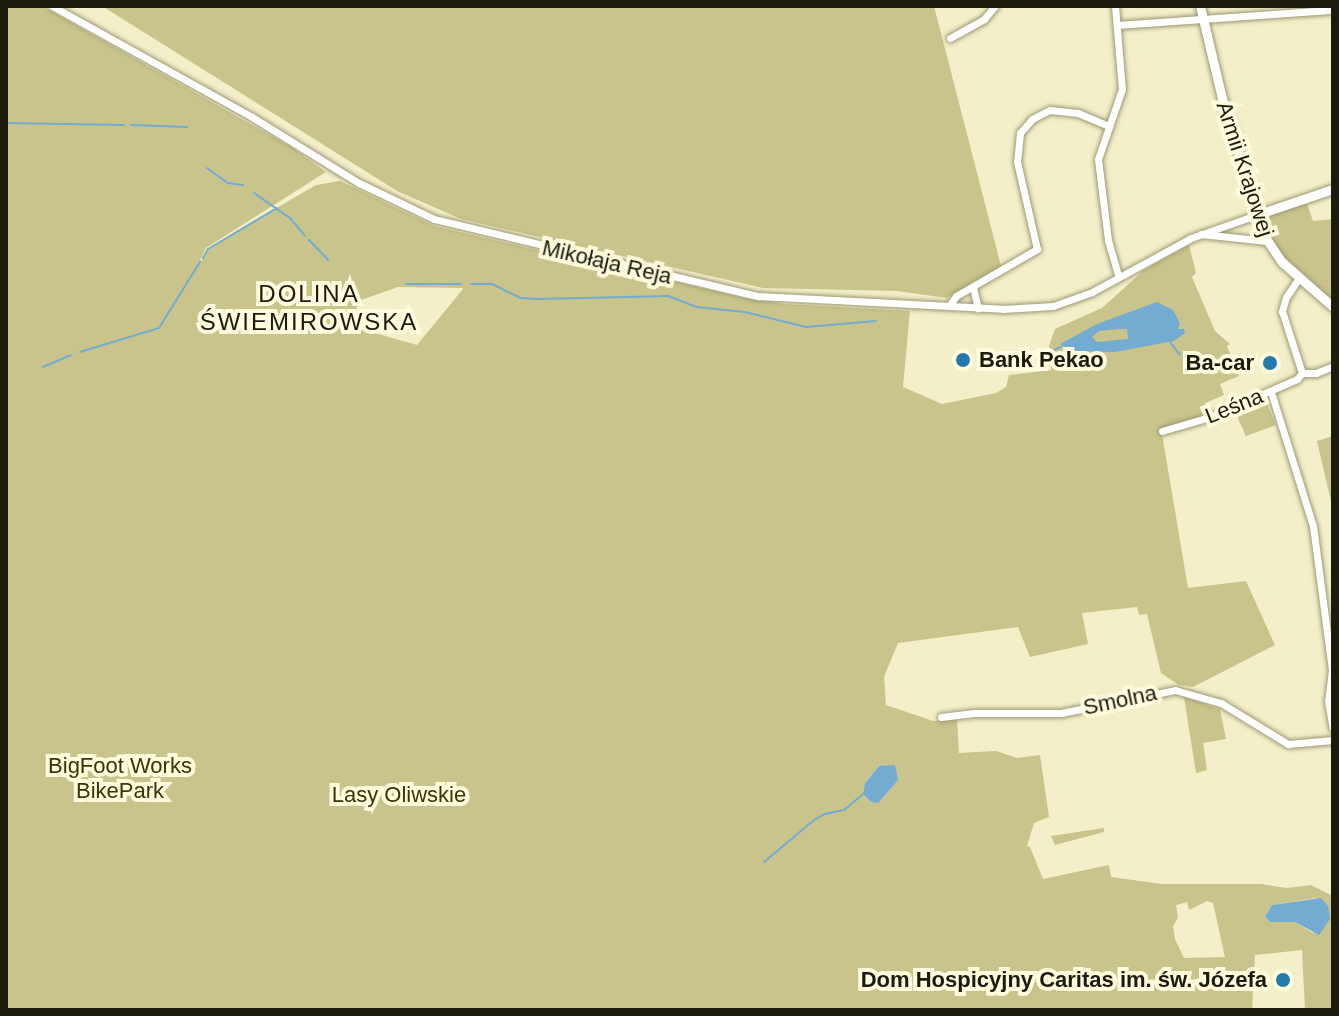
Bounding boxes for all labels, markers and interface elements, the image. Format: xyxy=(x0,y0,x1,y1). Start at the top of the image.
street label: Armii Krajowej xyxy=(1211,98,1279,240)
street label: Mikołaja Reja xyxy=(540,234,674,290)
district label: DOLINA ŚWIEMIROWSKA xyxy=(200,280,418,336)
place label: Bank Pekao xyxy=(979,347,1104,373)
place label: Ba-car xyxy=(1186,350,1254,376)
marker: Bank Pekao xyxy=(954,351,972,369)
marker: Ba-car xyxy=(1261,354,1279,372)
street label: Leśna xyxy=(1201,383,1267,429)
street label: Smolna xyxy=(1081,679,1159,721)
park label: BigFoot Works BikePark xyxy=(48,752,192,804)
park label: Lasy Oliwskie xyxy=(332,782,466,808)
place label: Dom Hospicyjny Caritas im. św. Józefa xyxy=(861,967,1267,993)
marker: Dom Hospicyjny Caritas im. św. Józefa xyxy=(1274,971,1292,989)

